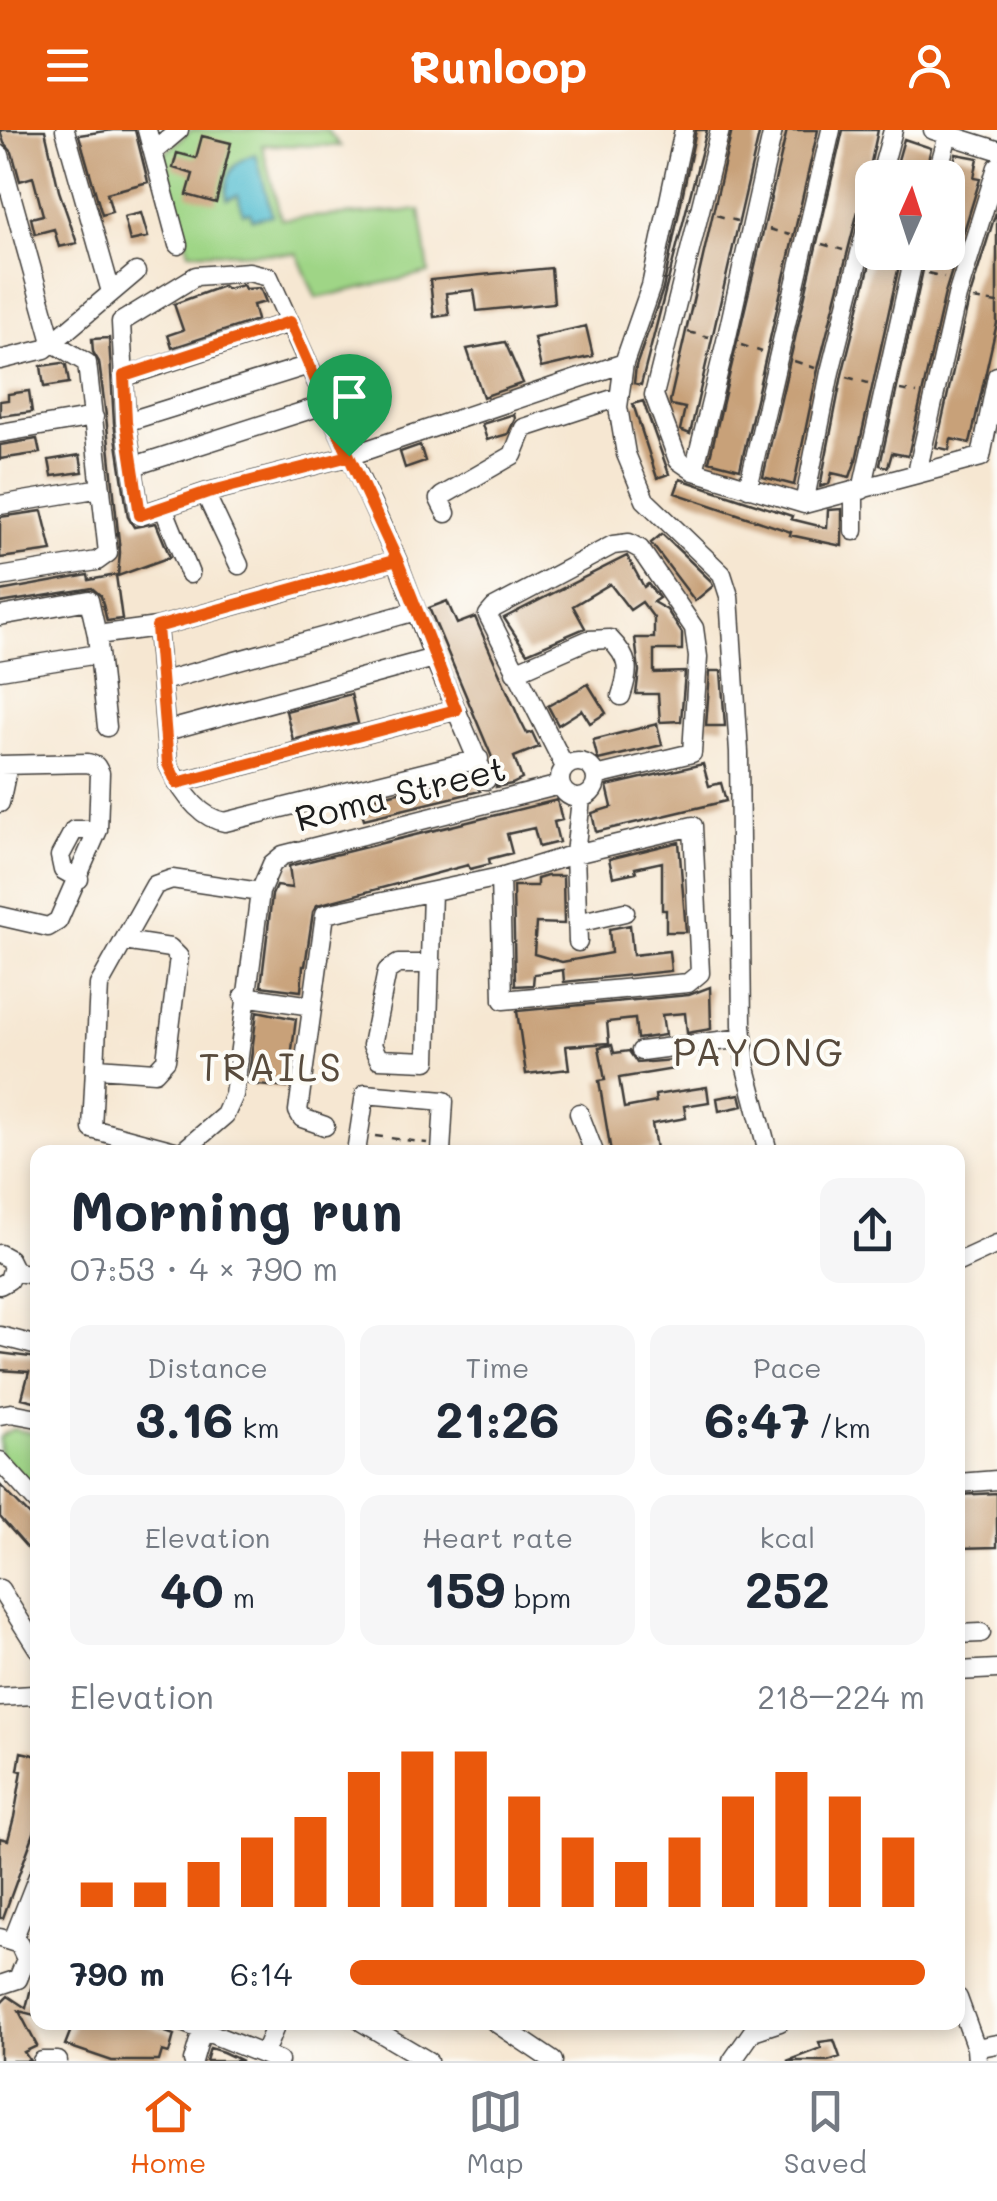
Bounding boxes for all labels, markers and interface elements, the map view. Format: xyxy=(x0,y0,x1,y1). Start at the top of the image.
text: Runloop xyxy=(410,36,587,94)
icon: menu xyxy=(40,38,95,93)
icon: person xyxy=(902,38,957,93)
north arrow xyxy=(855,160,965,270)
map controls xyxy=(855,160,965,270)
pin xyxy=(307,354,392,457)
icon: arrive xyxy=(322,369,377,424)
street label: Roma Street xyxy=(290,744,510,840)
district label: PAYONG xyxy=(673,1026,845,1076)
district label: TRAILS xyxy=(199,1041,343,1091)
text: Morning run xyxy=(70,1173,403,1245)
button: share xyxy=(820,1178,925,1283)
text: 07:53 · 4 × 790 m xyxy=(70,1247,338,1289)
text: Distance xyxy=(147,1349,268,1385)
text: Time xyxy=(466,1349,529,1385)
text: Pace xyxy=(753,1349,822,1385)
text: 3.16 xyxy=(136,1385,233,1451)
text: 21:26 xyxy=(435,1385,560,1451)
text: 6:47 xyxy=(704,1385,810,1451)
text: km xyxy=(233,1409,279,1445)
text: /km xyxy=(810,1409,871,1445)
text: Elevation xyxy=(145,1519,270,1555)
text: Heart rate xyxy=(422,1519,573,1555)
text: kcal xyxy=(760,1519,815,1555)
text: 40 xyxy=(160,1555,224,1621)
text: 159 xyxy=(424,1555,505,1621)
text: 252 xyxy=(745,1555,830,1621)
text: m xyxy=(224,1579,255,1615)
text: bpm xyxy=(505,1579,571,1615)
text: Elevation xyxy=(70,1675,214,1717)
text: 218–224 m xyxy=(757,1675,925,1717)
text: 790 m xyxy=(70,1952,165,1994)
text: 6:14 xyxy=(230,1952,292,1994)
tab: Home xyxy=(130,2084,206,2180)
tab: Map xyxy=(467,2084,524,2180)
tab: Saved xyxy=(784,2084,867,2180)

